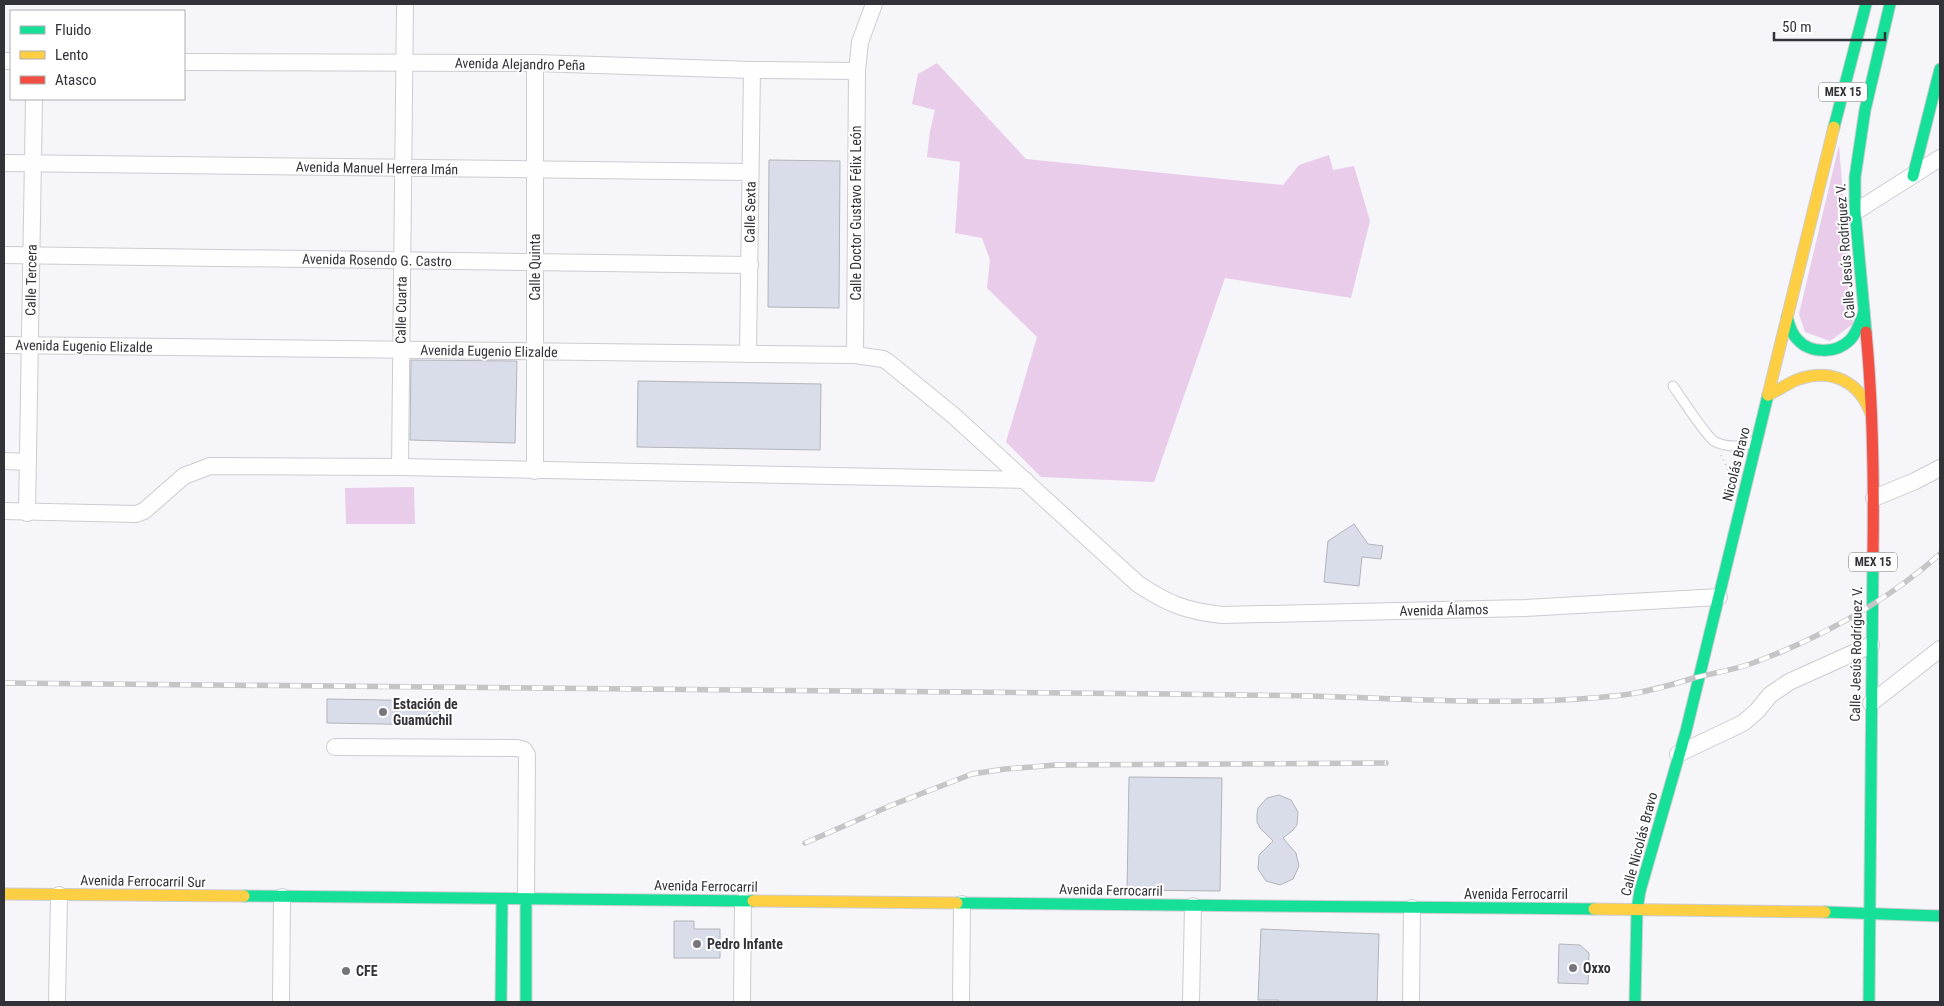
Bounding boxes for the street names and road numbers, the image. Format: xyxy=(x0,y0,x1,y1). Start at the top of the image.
street label: Avenida Alejandro Peña xyxy=(455,55,585,73)
road number: MEX 15 xyxy=(1819,82,1867,101)
street label: Calle Doctor Gustavo Félix León xyxy=(848,125,864,301)
street label: Avenida Manuel Herrera Imán xyxy=(296,159,458,177)
street label: Calle Sexta xyxy=(741,181,759,243)
street label: Calle Jesús Rodríguez V. xyxy=(1832,183,1858,319)
street label: Calle Quinta xyxy=(527,234,543,300)
street label: Calle Tercera xyxy=(22,244,40,316)
street label: Avenida Rosendo G. Castro xyxy=(302,251,452,269)
street label: Calle Cuarta xyxy=(392,276,410,344)
street label: Avenida Eugenio Elizalde xyxy=(15,337,153,355)
street label: Avenida Eugenio Elizalde xyxy=(420,342,558,360)
street label: Nicolás Bravo xyxy=(1719,425,1753,503)
road number: MEX 15 xyxy=(1849,552,1897,572)
street label: Calle Jesús Rodríguez V. xyxy=(1847,586,1865,722)
street label: Avenida Álamos xyxy=(1399,600,1489,619)
street label: Calle Nicolás Bravo xyxy=(1617,790,1661,898)
street label: Avenida Ferrocarril Sur xyxy=(80,872,206,890)
street label: Avenida Ferrocarril xyxy=(654,877,758,895)
street label: Avenida Ferrocarril xyxy=(1059,881,1163,899)
street label: Avenida Ferrocarril xyxy=(1464,886,1568,902)

